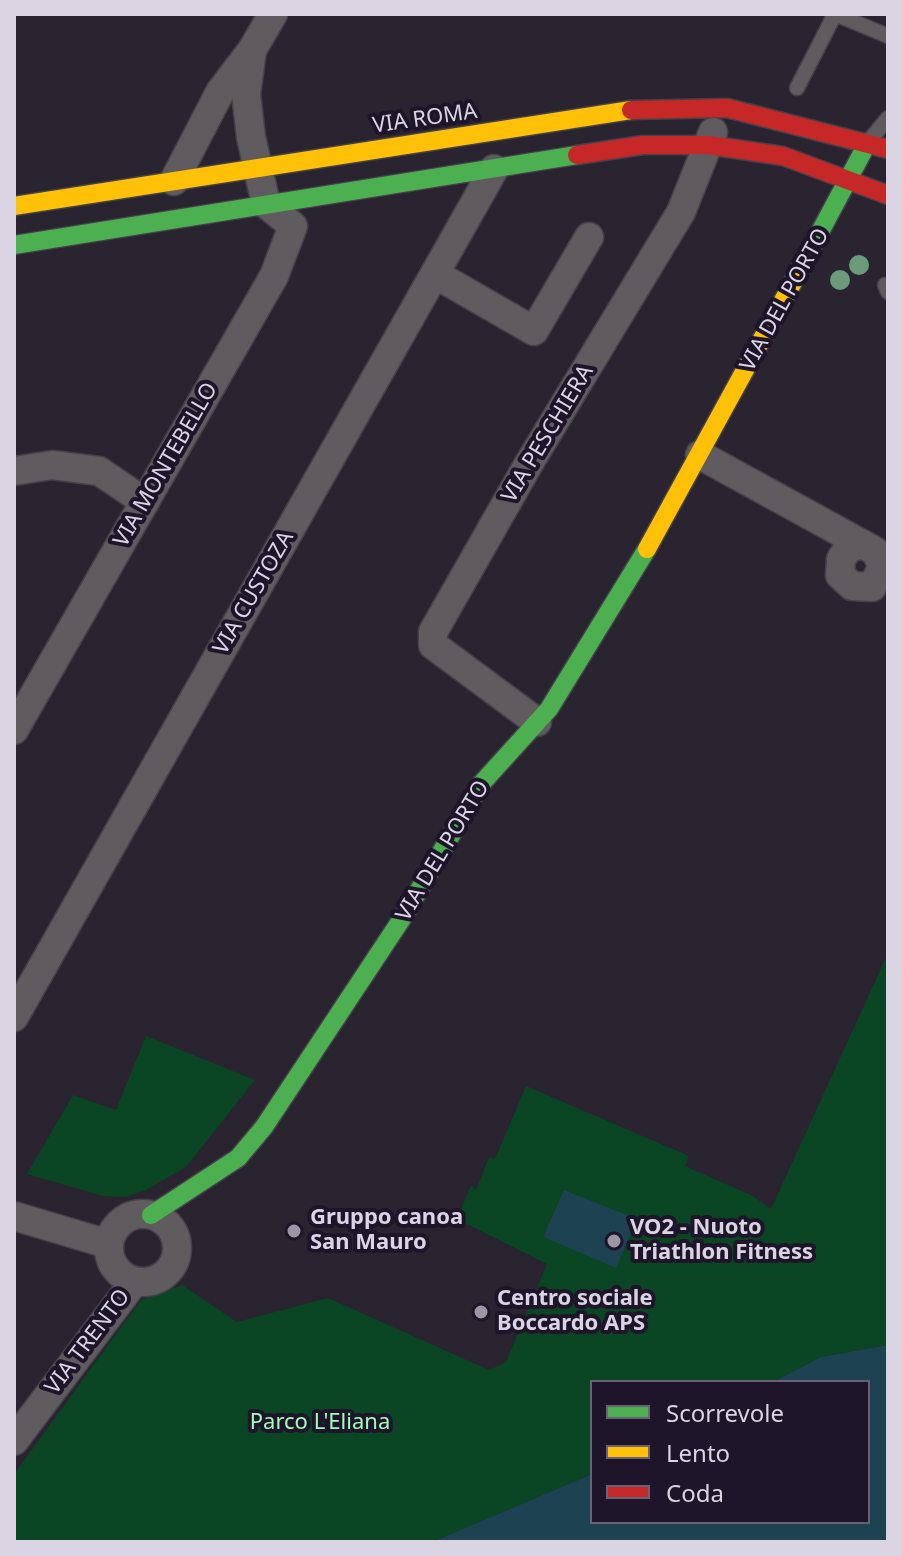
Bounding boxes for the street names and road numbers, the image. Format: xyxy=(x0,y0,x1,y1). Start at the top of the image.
street label: VIA ROMA xyxy=(371,99,479,139)
street label: VIA DEL PORTO xyxy=(735,224,835,376)
street label: VIA PESCHIERA xyxy=(497,360,599,508)
street label: VIA MONTEBELLO xyxy=(108,378,224,552)
street label: VIA CUSTOZA xyxy=(208,527,300,659)
street label: VIA DEL PORTO xyxy=(391,776,495,926)
street label: VIA TRENTO xyxy=(40,1284,136,1400)

